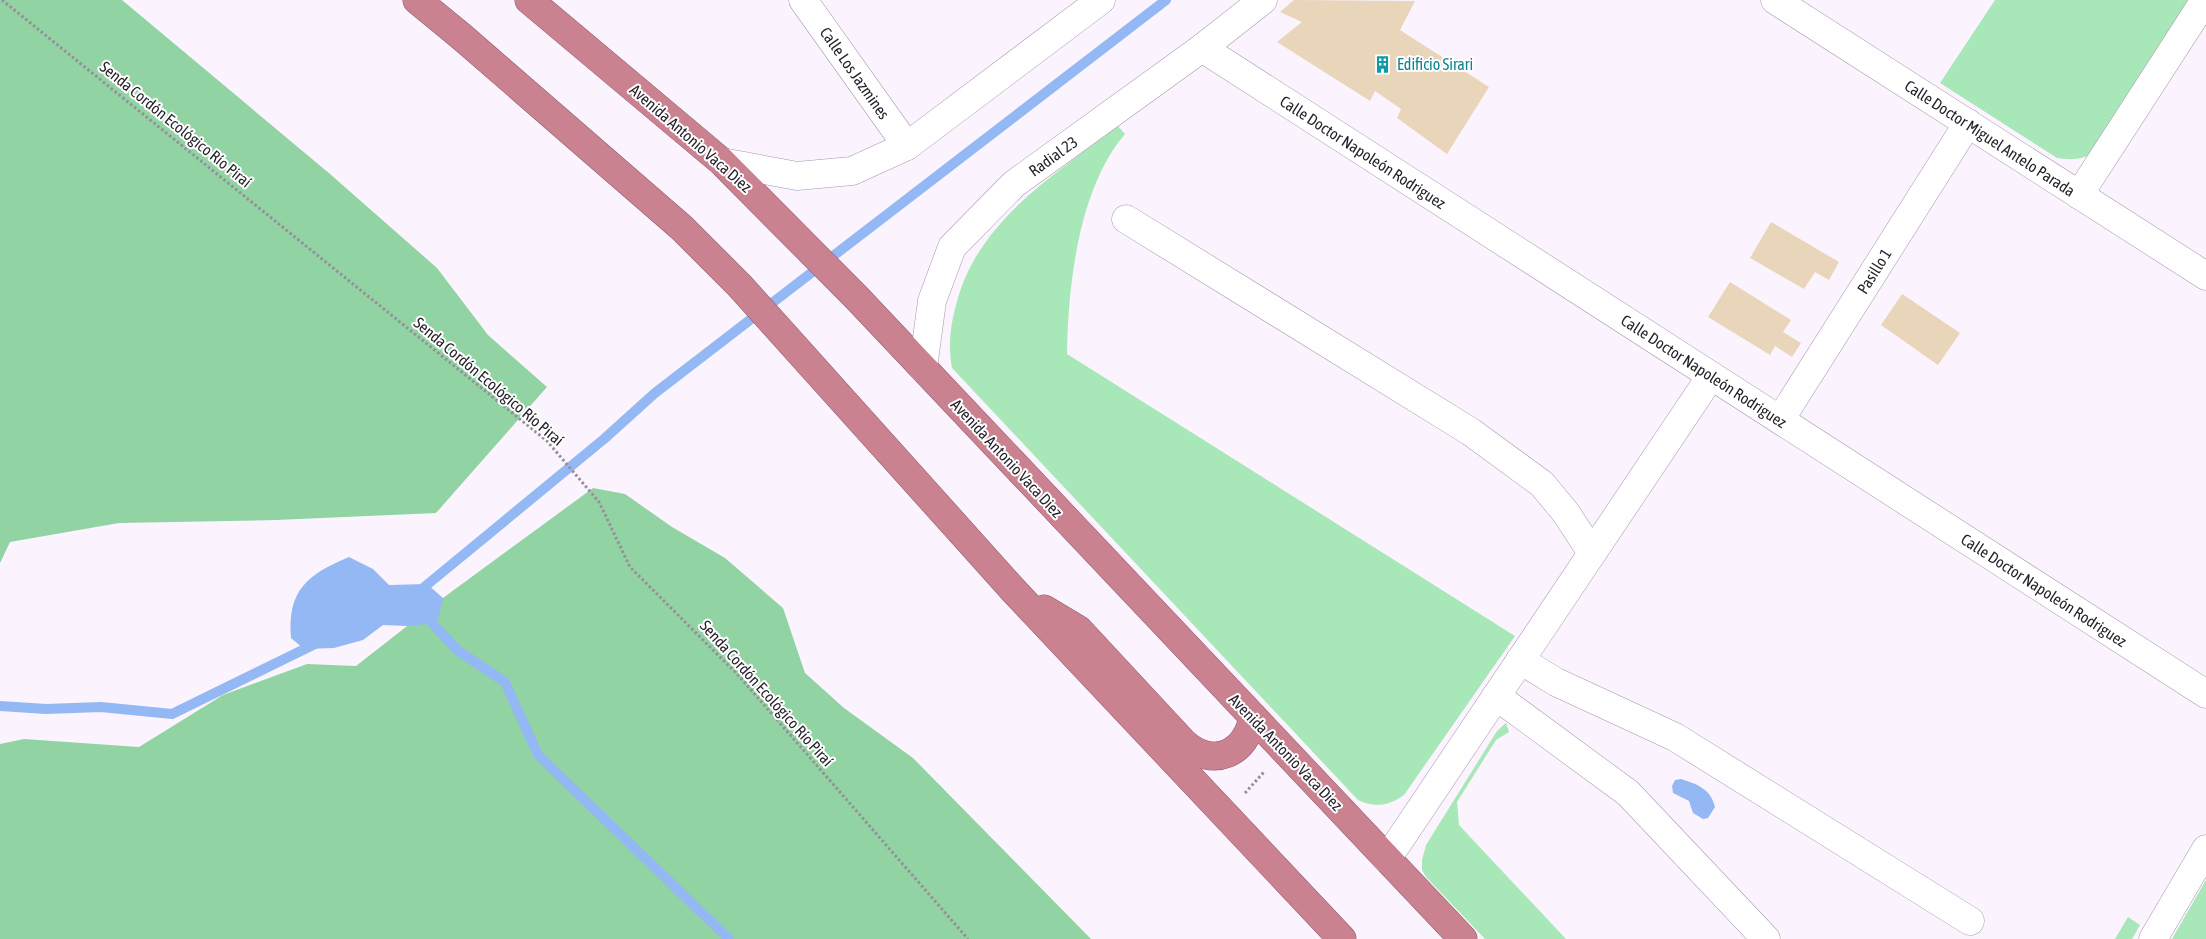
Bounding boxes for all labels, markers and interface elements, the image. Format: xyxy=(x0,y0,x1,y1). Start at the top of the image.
street label: Calle Los Jazmines xyxy=(817,24,894,123)
building icon: Edificio Sirari xyxy=(1373,54,1393,74)
place label: Edificio Sirari xyxy=(1397,55,1473,73)
street label: Senda Cordón Ecológico Río Piraí xyxy=(96,57,256,192)
street label: Calle Doctor Miguel Antelo Parada xyxy=(1901,76,2078,201)
street label: Avenida Antonio Vaca Diez xyxy=(627,80,756,196)
street label: Calle Doctor Napoleón Rodriguez xyxy=(1276,92,1449,213)
street label: Radial 23 xyxy=(1025,132,1081,180)
street label: Pasillo 1 xyxy=(1853,245,1895,297)
street label: Calle Doctor Napoleón Rodriguez xyxy=(1617,311,1790,432)
street label: Senda Cordón Ecológico Río Piraí xyxy=(410,313,568,450)
street label: Avenida Antonio Vaca Diez xyxy=(948,395,1067,521)
street label: Calle Doctor Napoleón Rodriguez xyxy=(1957,530,2130,651)
street label: Senda Cordón Ecológico Río Piraí xyxy=(696,617,837,770)
street label: Avenida Antonio Vaca Diez xyxy=(1226,690,1346,814)

